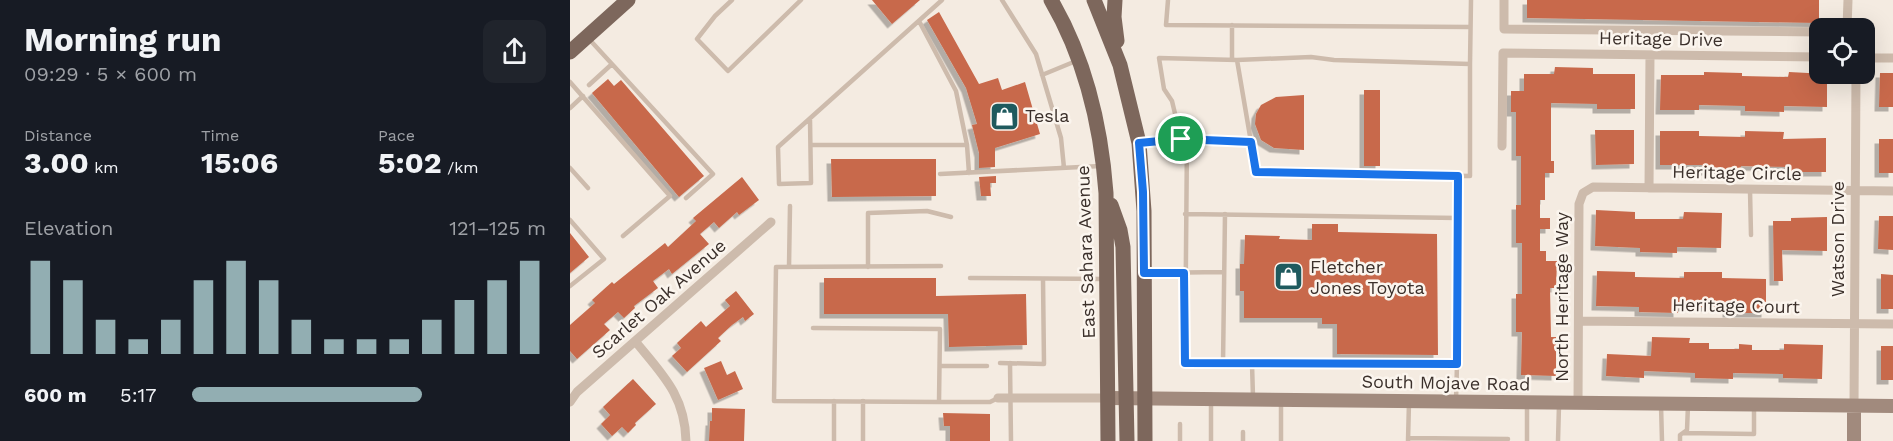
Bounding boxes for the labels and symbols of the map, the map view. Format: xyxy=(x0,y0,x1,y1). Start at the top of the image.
street label: Heritage Drive xyxy=(1599,27,1723,50)
shop icon: Tesla xyxy=(988,100,1020,132)
place label: Tesla xyxy=(1025,105,1069,126)
pin xyxy=(1155,113,1206,164)
street label: Heritage Circle xyxy=(1672,161,1802,184)
street label: East Sahara Avenue xyxy=(1072,165,1099,339)
street label: Watson Drive xyxy=(1827,181,1848,297)
street label: North Heritage Way xyxy=(1551,211,1572,382)
street label: Scarlet Oak Avenue xyxy=(587,235,730,363)
place label: Fletcher Jones Toyota xyxy=(1310,256,1425,298)
shop icon: Fletcher Jones Toyota xyxy=(1273,261,1305,293)
street label: Heritage Court xyxy=(1672,294,1801,317)
street label: South Mojave Road xyxy=(1361,371,1531,394)

